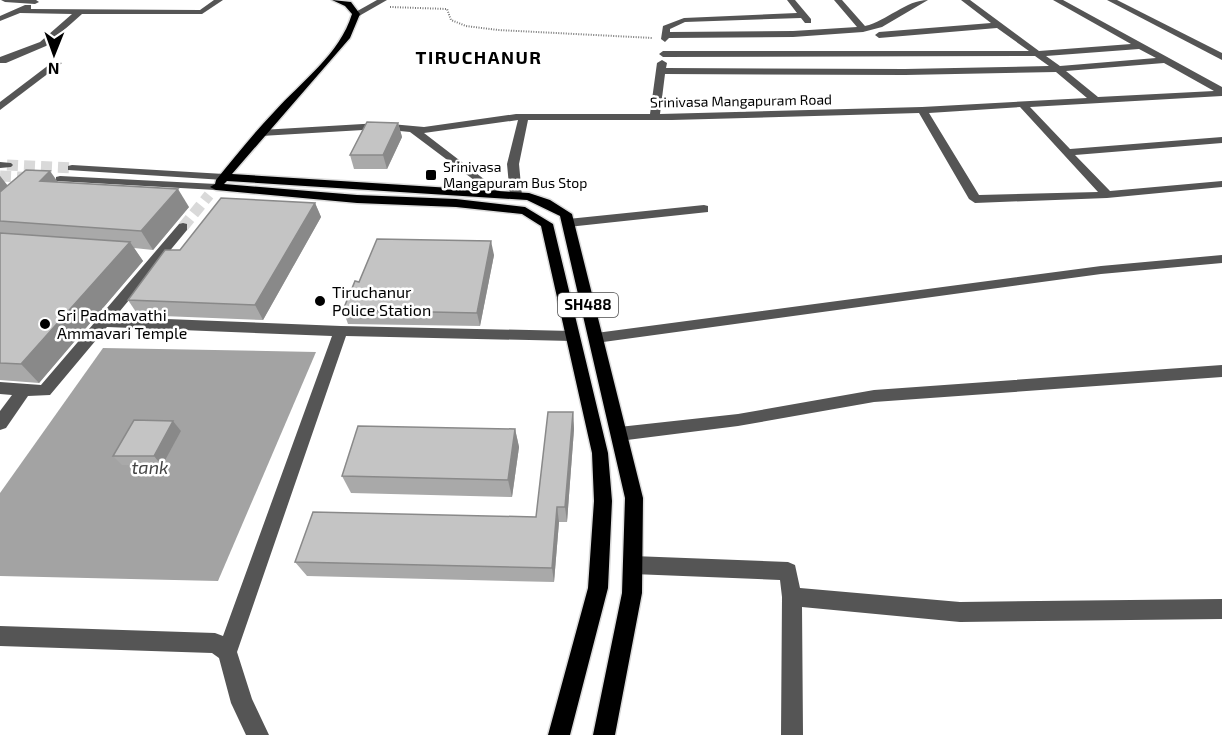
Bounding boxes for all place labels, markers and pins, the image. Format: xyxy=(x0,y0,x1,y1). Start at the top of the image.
place label: Srinivasa Mangapuram Bus Stop xyxy=(443,158,587,191)
marker: Srinivasa Mangapuram Bus Stop xyxy=(424,168,438,182)
place label: Tiruchanur Police Station xyxy=(332,282,431,319)
marker: Tiruchanur Police Station xyxy=(313,294,327,308)
place label: Sri Padmavathi Ammavari Temple xyxy=(57,305,187,342)
marker: Sri Padmavathi Ammavari Temple xyxy=(38,317,52,331)

